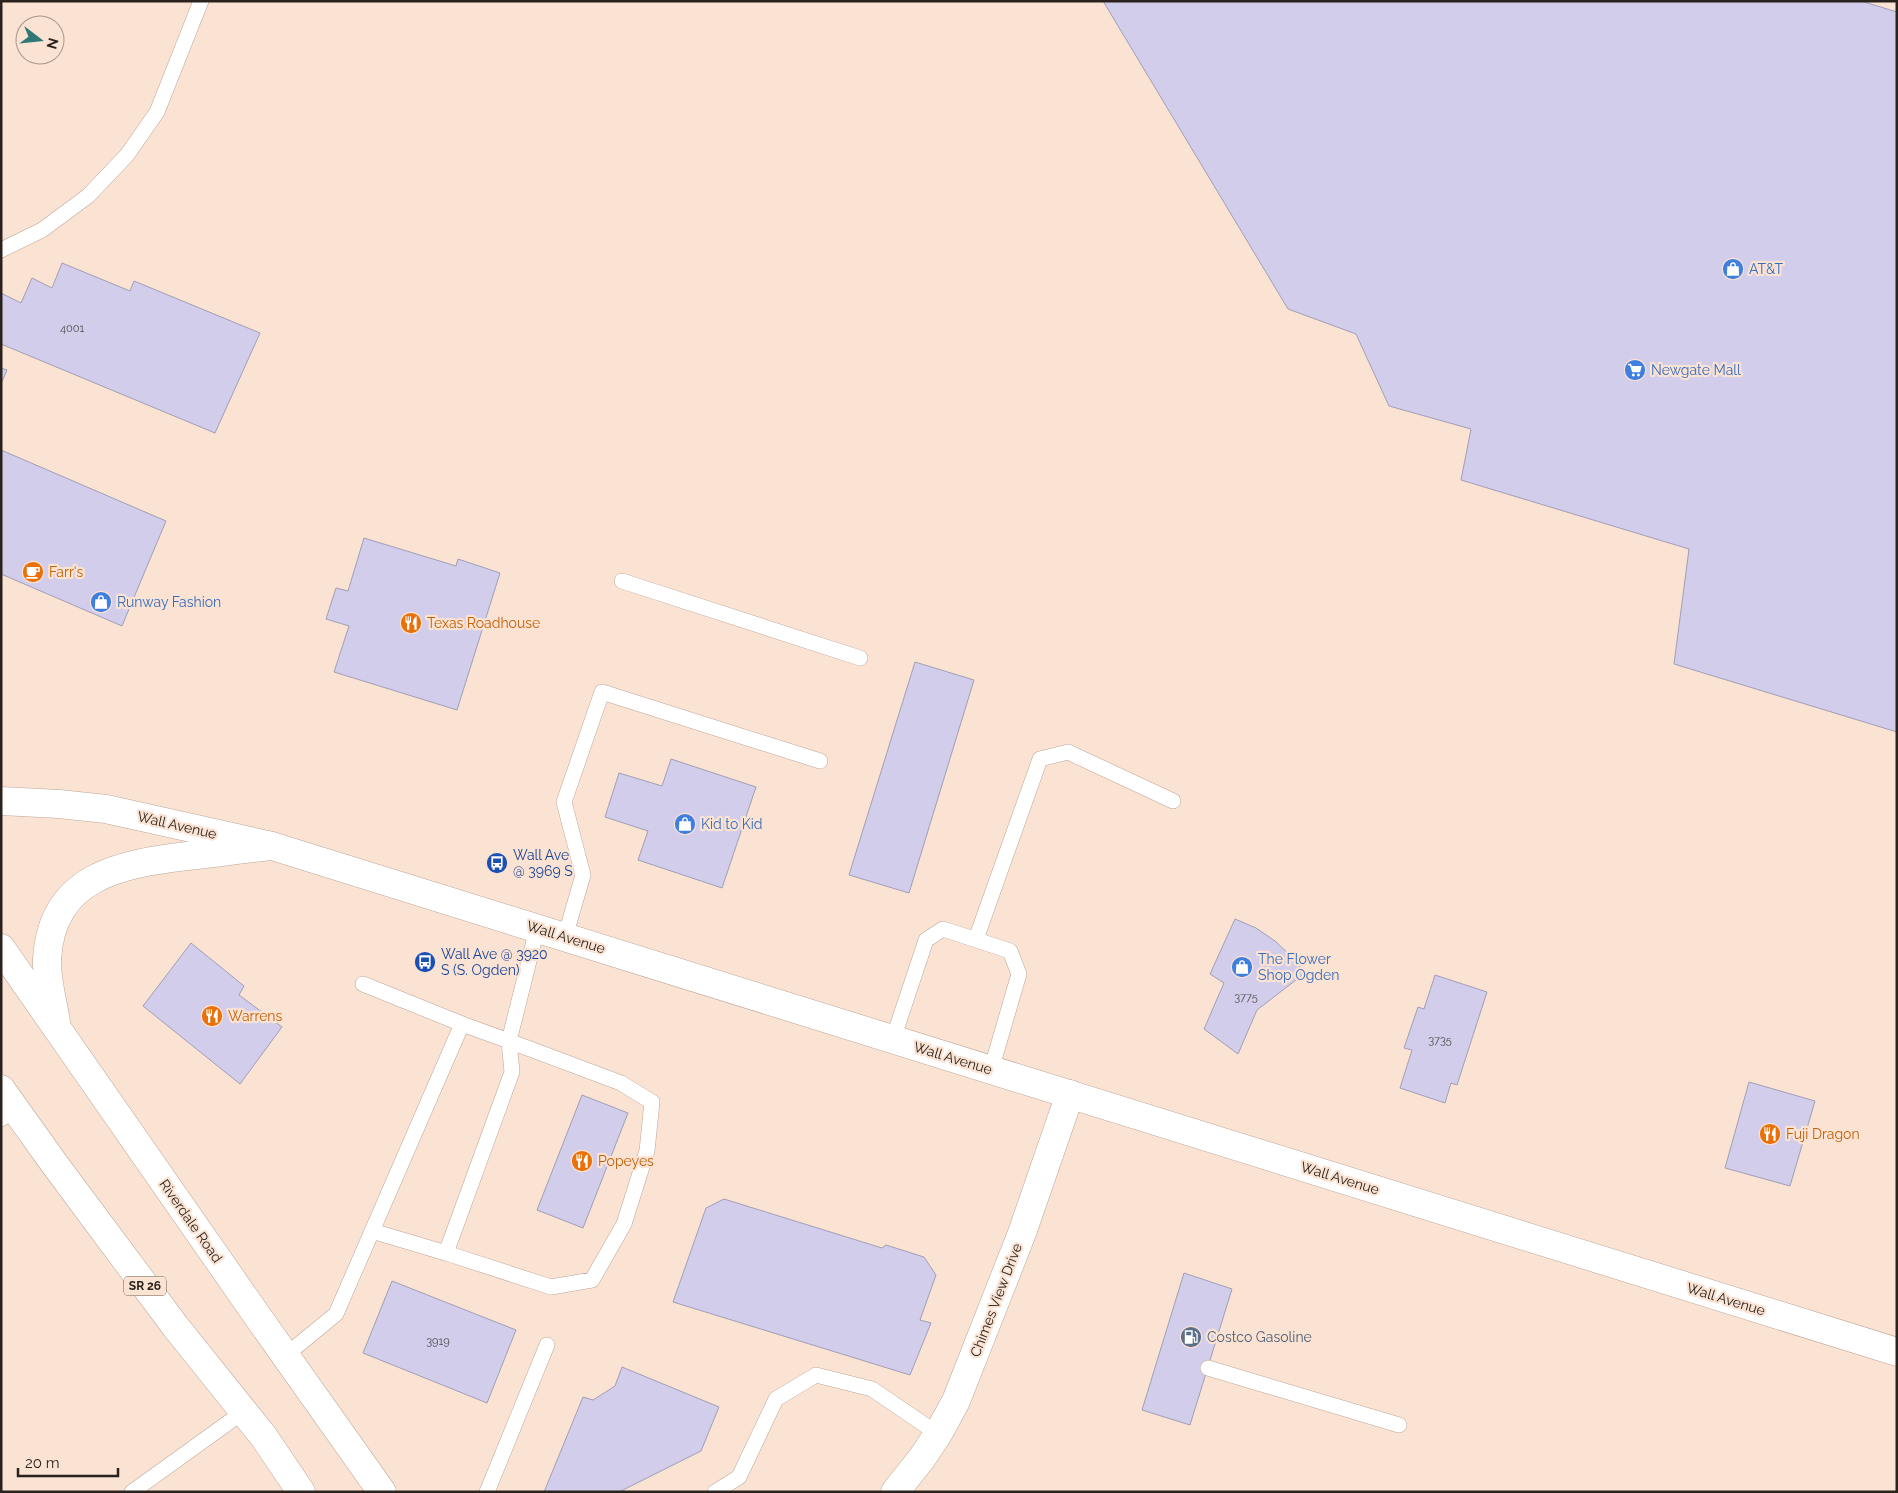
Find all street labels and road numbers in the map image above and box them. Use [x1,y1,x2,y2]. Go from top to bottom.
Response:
street label: Wall Avenue [136,808,218,842]
street label: Wall Avenue [525,918,607,956]
street label: Wall Avenue [912,1039,994,1077]
street label: Wall Avenue [1299,1159,1381,1197]
street label: Riverdale Road [156,1176,226,1266]
street label: Chimes View Drive [967,1241,1025,1359]
road number: SR 26 [124,1276,166,1295]
street label: Wall Avenue [1685,1280,1767,1318]

